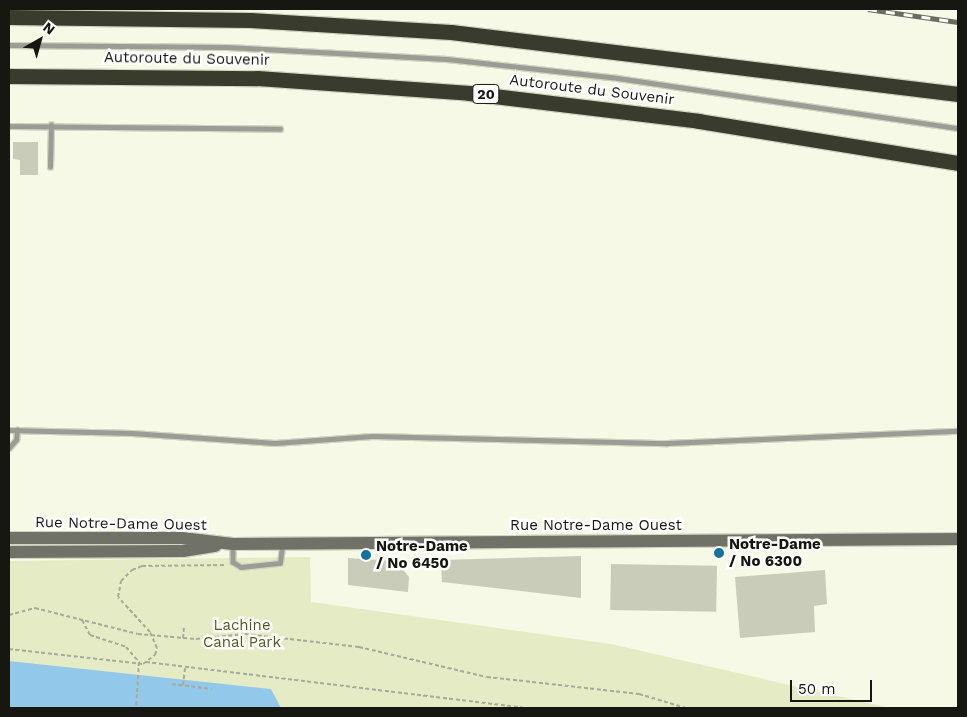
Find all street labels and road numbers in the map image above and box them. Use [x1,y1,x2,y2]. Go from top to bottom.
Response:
street label: Autoroute du Souvenir [104,49,270,69]
street label: Autoroute du Souvenir [509,71,675,109]
road number: 20 [472,82,500,106]
street label: Rue Notre-Dame Ouest [35,514,207,534]
street label: Rue Notre-Dame Ouest [510,517,682,535]

